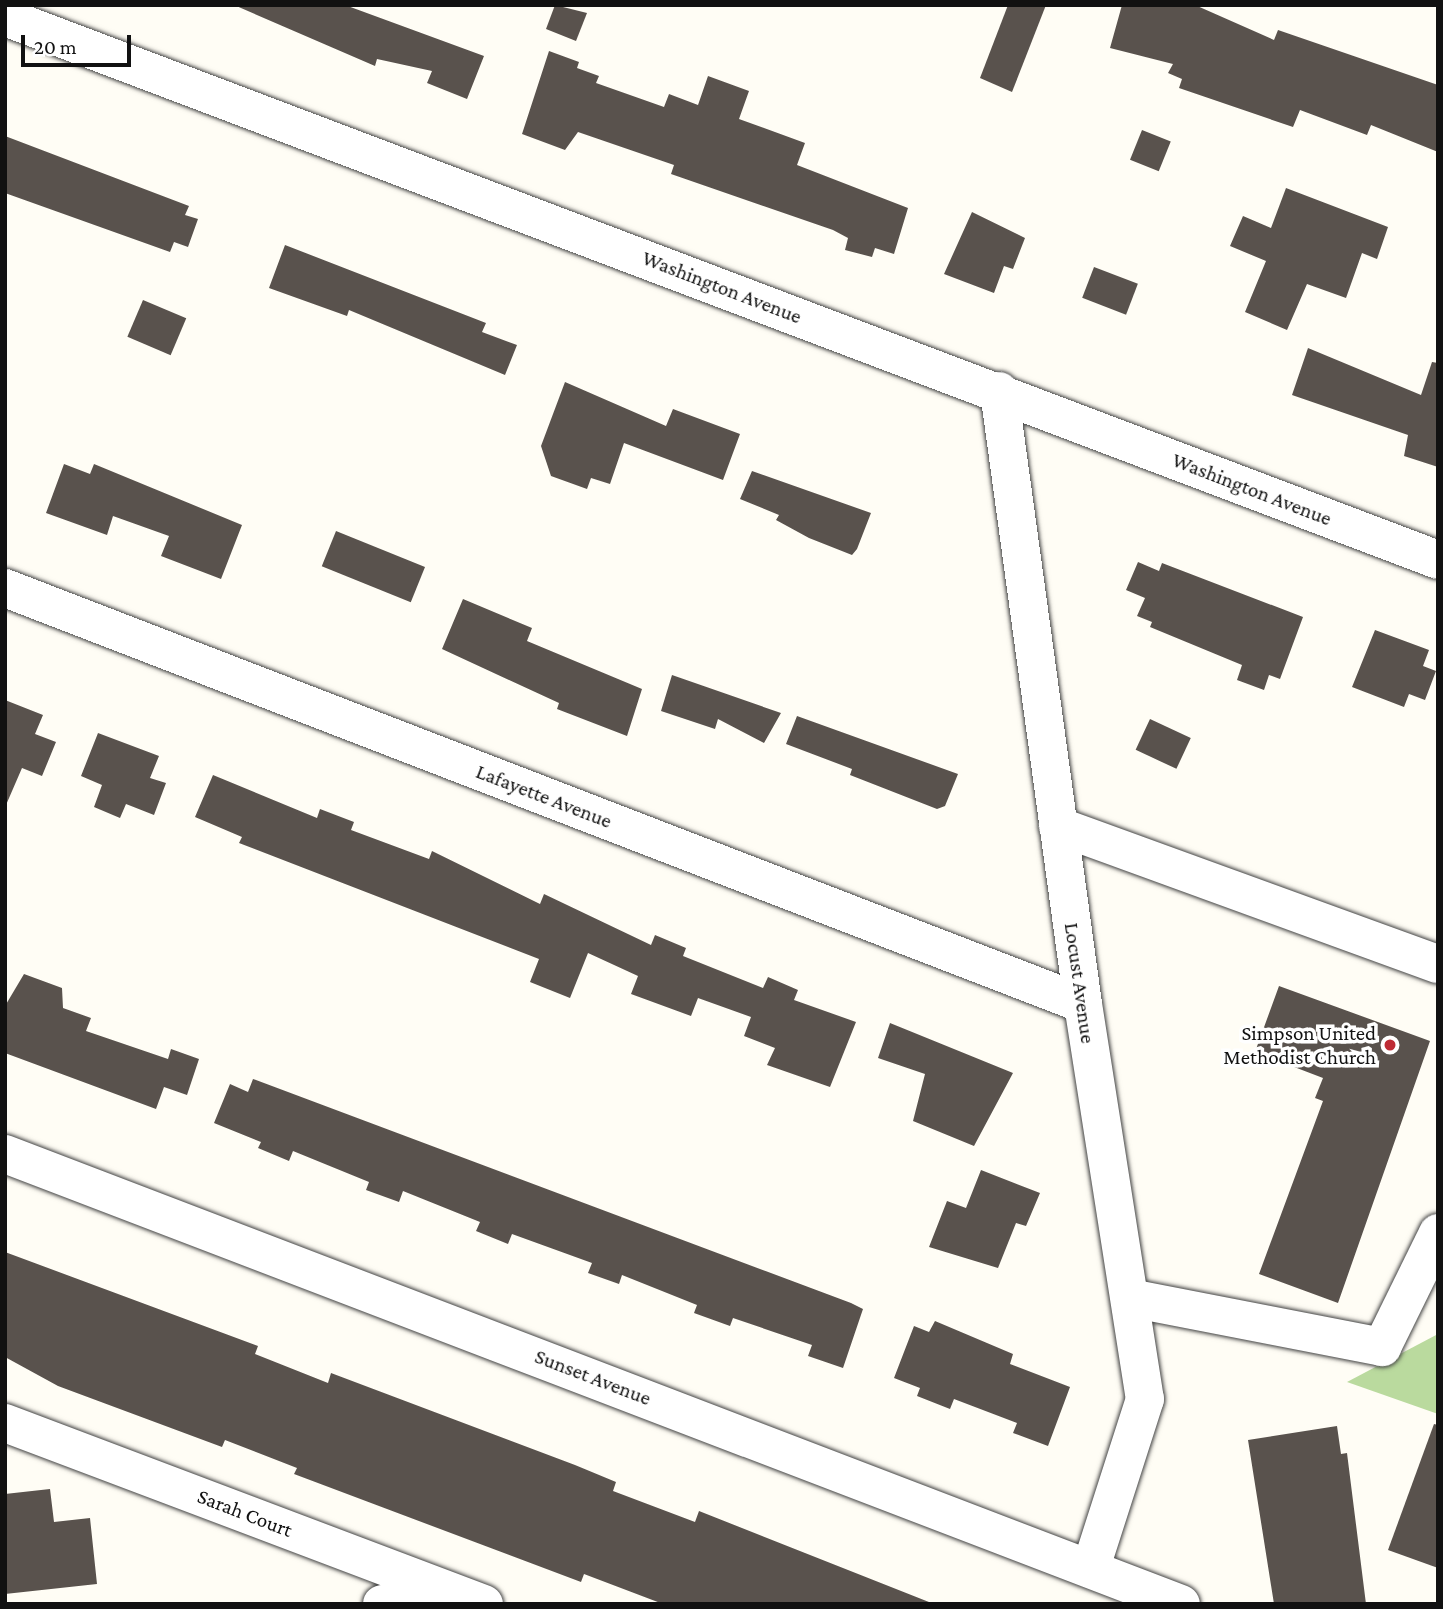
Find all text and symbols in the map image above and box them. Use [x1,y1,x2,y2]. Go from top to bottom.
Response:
scale bar [24,21,135,65]
text: 20 m [34,35,77,59]
street label: Washington Avenue [639,245,805,329]
street label: Washington Avenue [1169,447,1335,531]
street label: Lafayette Avenue [472,759,616,833]
street label: Locust Avenue [1059,921,1101,1045]
place label: Simpson United Methodist Church [1223,1020,1376,1070]
marker: Simpson United Methodist Church [1382,1037,1398,1053]
street label: Sunset Avenue [531,1343,655,1411]
street label: Sarah Court [194,1483,296,1543]

